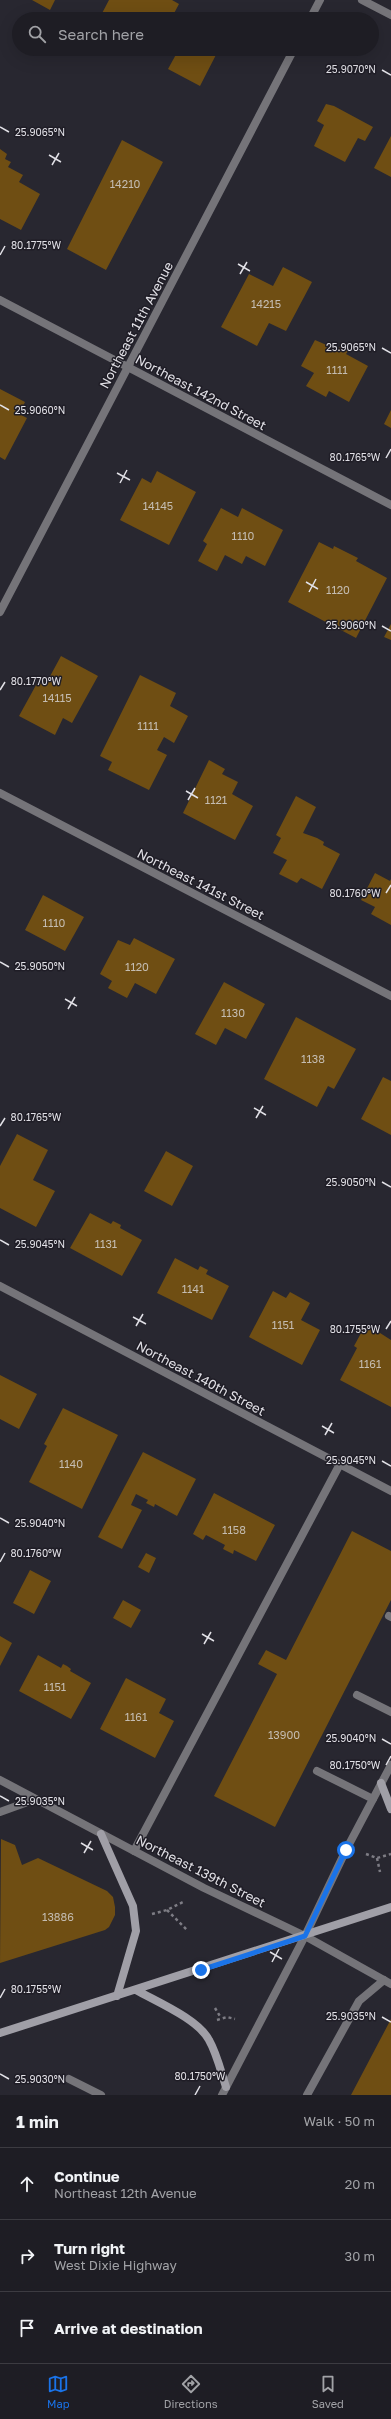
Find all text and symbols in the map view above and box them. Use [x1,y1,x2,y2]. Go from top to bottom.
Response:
search box [12,12,379,56]
icon: search [26,23,48,45]
text: Search here [58,25,144,43]
text: 25.9070°N [326,63,376,75]
text: 25.9065°N [15,126,65,138]
house number: 14210 [110,177,140,190]
text: 80.1775°W [11,239,61,251]
street label: Northeast 11th Avenue [96,259,176,391]
house number: 14215 [251,297,281,310]
text: 25.9065°N [326,341,376,353]
street label: Northeast 142nd Street [133,351,269,433]
house number: 1111 [326,363,348,376]
text: 25.9060°N [15,404,65,416]
text: 80.1765°W [330,451,381,463]
house number: 14145 [143,499,173,512]
house number: 1110 [232,529,255,542]
house number: 1120 [326,583,350,596]
text: 25.9060°N [326,619,376,631]
text: 80.1770°W [11,675,62,687]
house number: 14115 [42,691,72,704]
house number: 1111 [137,719,159,732]
house number: 1121 [205,793,227,806]
street label: Northeast 141st Street [135,845,267,923]
text: 80.1760°W [329,887,381,899]
house number: 1110 [43,916,66,929]
text: 25.9050°N [15,960,65,972]
house number: 1120 [125,960,149,973]
house number: 1130 [221,1006,245,1019]
house number: 1138 [301,1052,325,1065]
text: 80.1765°W [11,1111,62,1123]
text: 25.9050°N [326,1176,376,1188]
house number: 1131 [95,1237,117,1250]
text: 25.9045°N [15,1238,65,1250]
house number: 1141 [182,1282,204,1295]
house number: 1151 [272,1318,294,1331]
text: 80.1755°W [330,1323,381,1335]
street label: Northeast 140th Street [134,1337,268,1419]
house number: 1161 [359,1357,381,1370]
text: 25.9045°N [326,1454,376,1466]
house number: 1140 [59,1457,83,1470]
text: 25.9040°N [15,1517,65,1529]
house number: 1158 [222,1523,246,1536]
text: 80.1760°W [10,1547,62,1559]
house number: 1151 [44,1680,66,1693]
house number: 1161 [125,1710,147,1723]
house number: 13900 [268,1728,300,1741]
text: 25.9040°N [326,1732,376,1744]
text: 80.1750°W [330,1759,381,1771]
text: 25.9035°N [15,1795,65,1807]
street label: Northeast 139th Street [134,1831,268,1911]
route start [337,1841,355,1859]
house number: 13886 [42,1910,74,1923]
route end [192,1961,210,1979]
text: 80.1755°W [11,1983,62,1995]
text: 25.9035°N [326,2010,376,2022]
text: 80.1750°W [175,2070,226,2082]
text: 25.9030°N [15,2073,65,2085]
text: 1 min [16,2111,59,2132]
text: Walk · 50 m [303,2113,375,2129]
text: Continue [54,2167,120,2185]
icon: ahead [16,2173,38,2195]
text: 20 m [345,2176,375,2192]
text: Northeast 12th Avenue [54,2185,197,2201]
text: Turn right [54,2239,125,2257]
icon: right [16,2245,38,2267]
text: 30 m [345,2248,375,2264]
text: West Dixie Highway [54,2257,177,2273]
icon: arrive [16,2317,38,2339]
text: Arrive at destination [54,2319,203,2337]
tab: Map [47,2373,70,2410]
tab: Directions [164,2373,218,2410]
tab: Saved [312,2373,344,2410]

